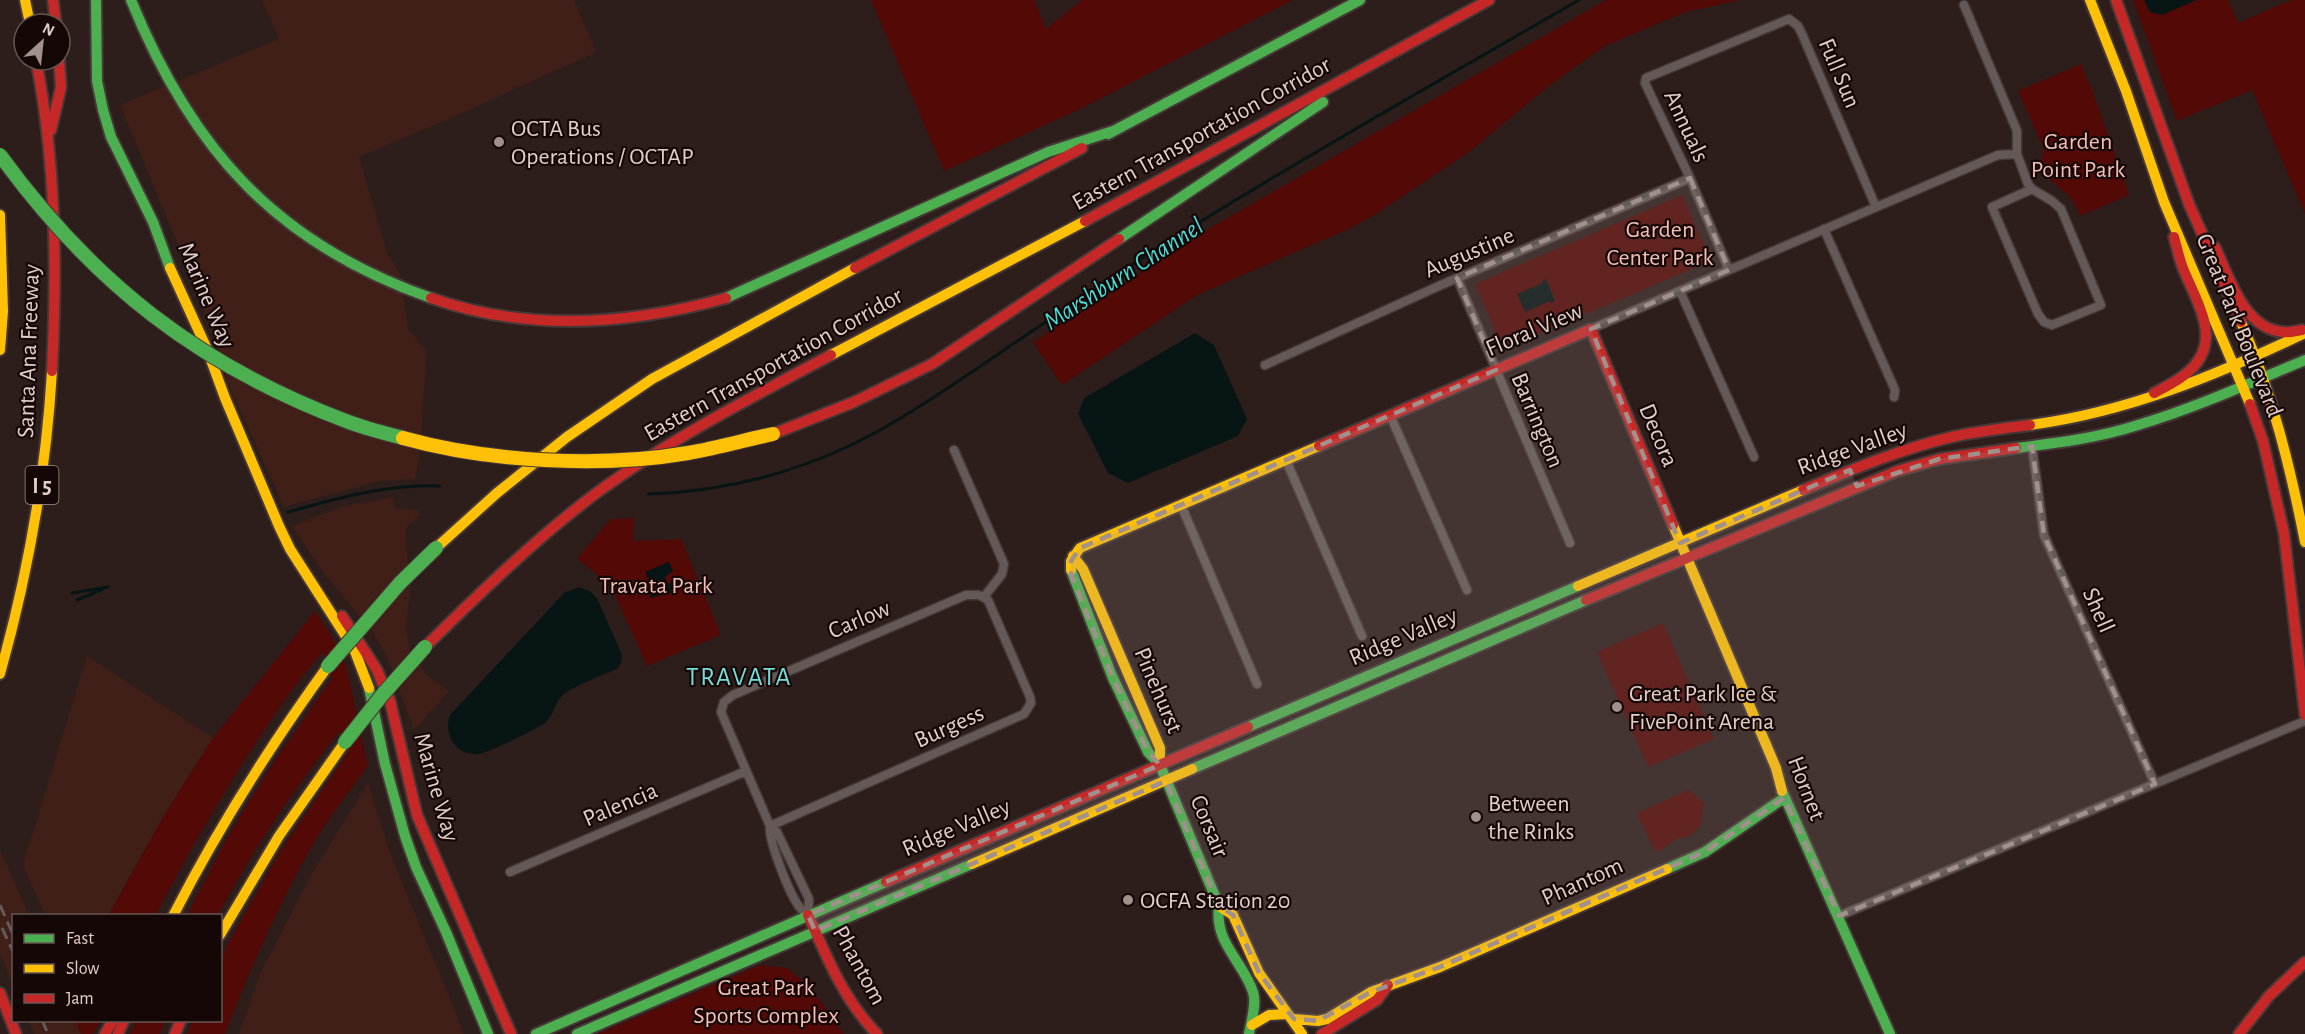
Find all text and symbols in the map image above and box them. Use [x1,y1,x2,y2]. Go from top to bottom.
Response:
north arrow [12,12,72,72]
text: N [40,20,57,39]
street label: Full Sun [1814,35,1864,112]
street label: Eastern Transportation Corridor [1068,53,1335,215]
street label: Annuals [1659,87,1713,166]
place label: OCTA Bus Operations / OCTAP [511,117,694,169]
park label: Garden Point Park [2031,130,2125,182]
marker: OCTA Bus Operations / OCTAP [492,135,506,149]
water label: Marshburn Channel [1039,213,1208,335]
park label: Garden Center Park [1607,218,1714,270]
street label: Augustine [1421,223,1518,283]
street label: Great Park Boulevard [2191,230,2287,420]
street label: Marine Way [173,239,239,351]
street label: Santa Ana Freeway [14,264,44,438]
street label: Eastern Transportation Corridor [640,284,907,446]
street label: Floral View [1482,299,1586,361]
street label: Barrington [1506,370,1568,471]
street label: Decora [1634,400,1682,470]
street label: Ridge Valley [1794,418,1910,480]
road number: I 5 [26,466,58,504]
park label: Travata Park [599,574,713,598]
street label: Shell [2078,584,2119,637]
street label: Carlow [825,596,894,644]
street label: Ridge Valley [1346,603,1461,670]
street label: Pinehurst [1129,644,1187,737]
district label: TRAVATA [686,664,792,690]
place label: Great Park Ice & FivePoint Arena [1629,682,1777,734]
marker: Great Park Ice & FivePoint Arena [1610,700,1624,714]
street label: Burgess [911,701,988,753]
street label: Marine Way [409,730,463,844]
street label: Hornet [1783,753,1829,824]
street label: Palencia [580,779,661,831]
street label: Corsair [1185,792,1233,861]
place label: Between the Rinks [1488,792,1575,844]
street label: Ridge Valley [899,794,1014,861]
marker: Between the Rinks [1469,810,1483,824]
street label: Phantom [1538,853,1627,910]
place label: OCFA Station 20 [1140,889,1290,913]
marker: OCFA Station 20 [1121,893,1135,907]
legend [12,914,222,1022]
street label: Phantom [828,922,891,1009]
text: Fast [66,930,94,948]
text: Slow [66,960,99,978]
park label: Great Park Sports Complex [693,976,839,1028]
text: Jam [66,990,94,1008]

